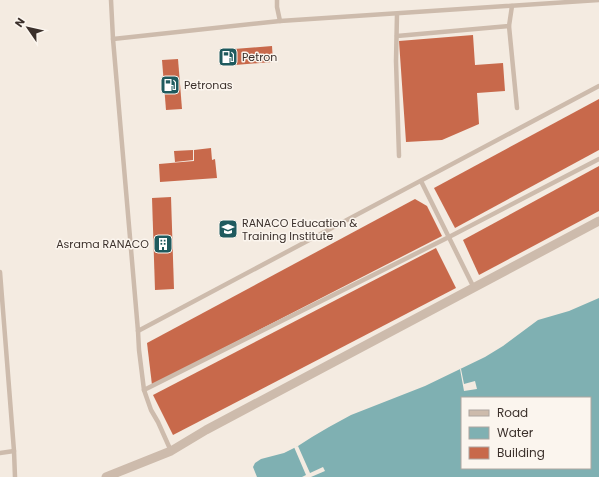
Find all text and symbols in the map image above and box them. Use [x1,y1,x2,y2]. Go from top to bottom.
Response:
north arrow [8,8,48,48]
text: N [11,15,29,30]
fuel station icon: Petron [217,46,239,68]
place label: Petron [242,49,277,65]
fuel station icon: Petronas [159,74,181,96]
place label: Petronas [184,77,233,93]
place label: RANACO Education & Training Institute [242,215,358,244]
school or university icon: RANACO Education & Training Institute [217,218,239,240]
building icon: Asrama RANACO [152,233,174,255]
place label: Asrama RANACO [56,236,149,252]
legend [461,397,591,469]
text: Road [497,404,528,421]
text: Water [497,424,534,441]
text: Building [497,444,545,461]

